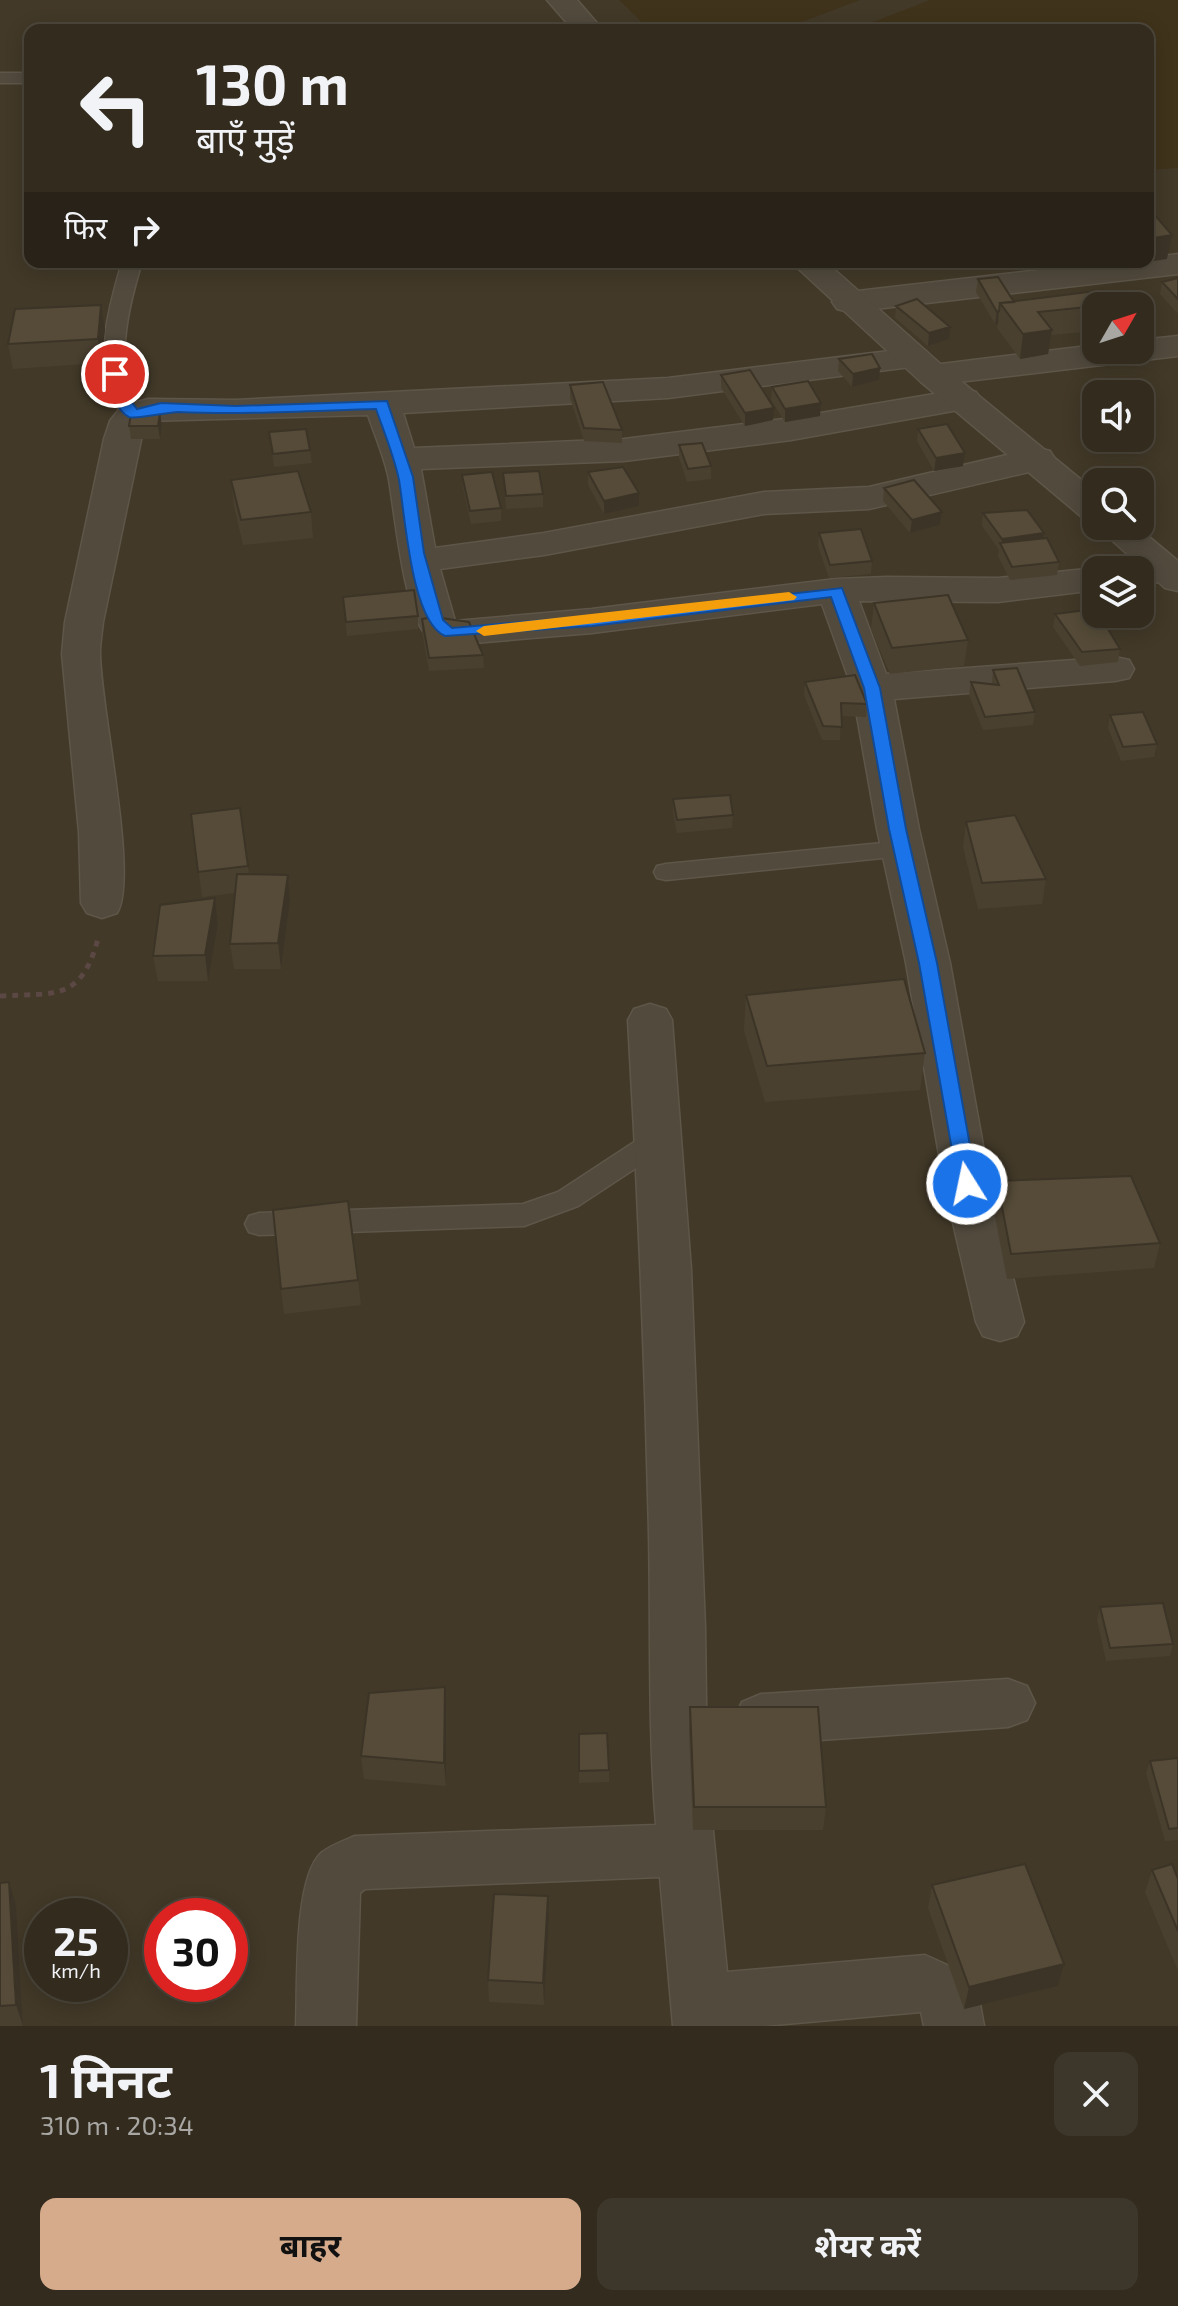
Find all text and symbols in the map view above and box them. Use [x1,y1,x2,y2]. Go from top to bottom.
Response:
text: 130 m [196,49,349,116]
icon: left [64,56,168,160]
text: बाएँ मुड़ें [196,117,295,160]
icon: right [123,208,167,252]
text: फिर [64,209,107,245]
north arrow [1082,292,1154,364]
map controls [1082,292,1154,628]
pin [81,340,149,408]
icon: arrive [93,352,137,396]
button: sound [1082,380,1154,452]
button: search [1082,468,1154,540]
button: layers [1082,556,1154,628]
position arrow [925,1142,1009,1226]
speed limit sign: 30 [144,1898,248,2002]
text: 25 [53,1916,99,1964]
text: km/h [51,1958,101,1982]
text: 1 मिनट [40,2050,172,2108]
button: close [1054,2052,1138,2136]
text: 310 m · 20:34 [40,2109,194,2140]
button: बाहर [40,2198,581,2290]
button: शेयर करें [597,2198,1138,2290]

